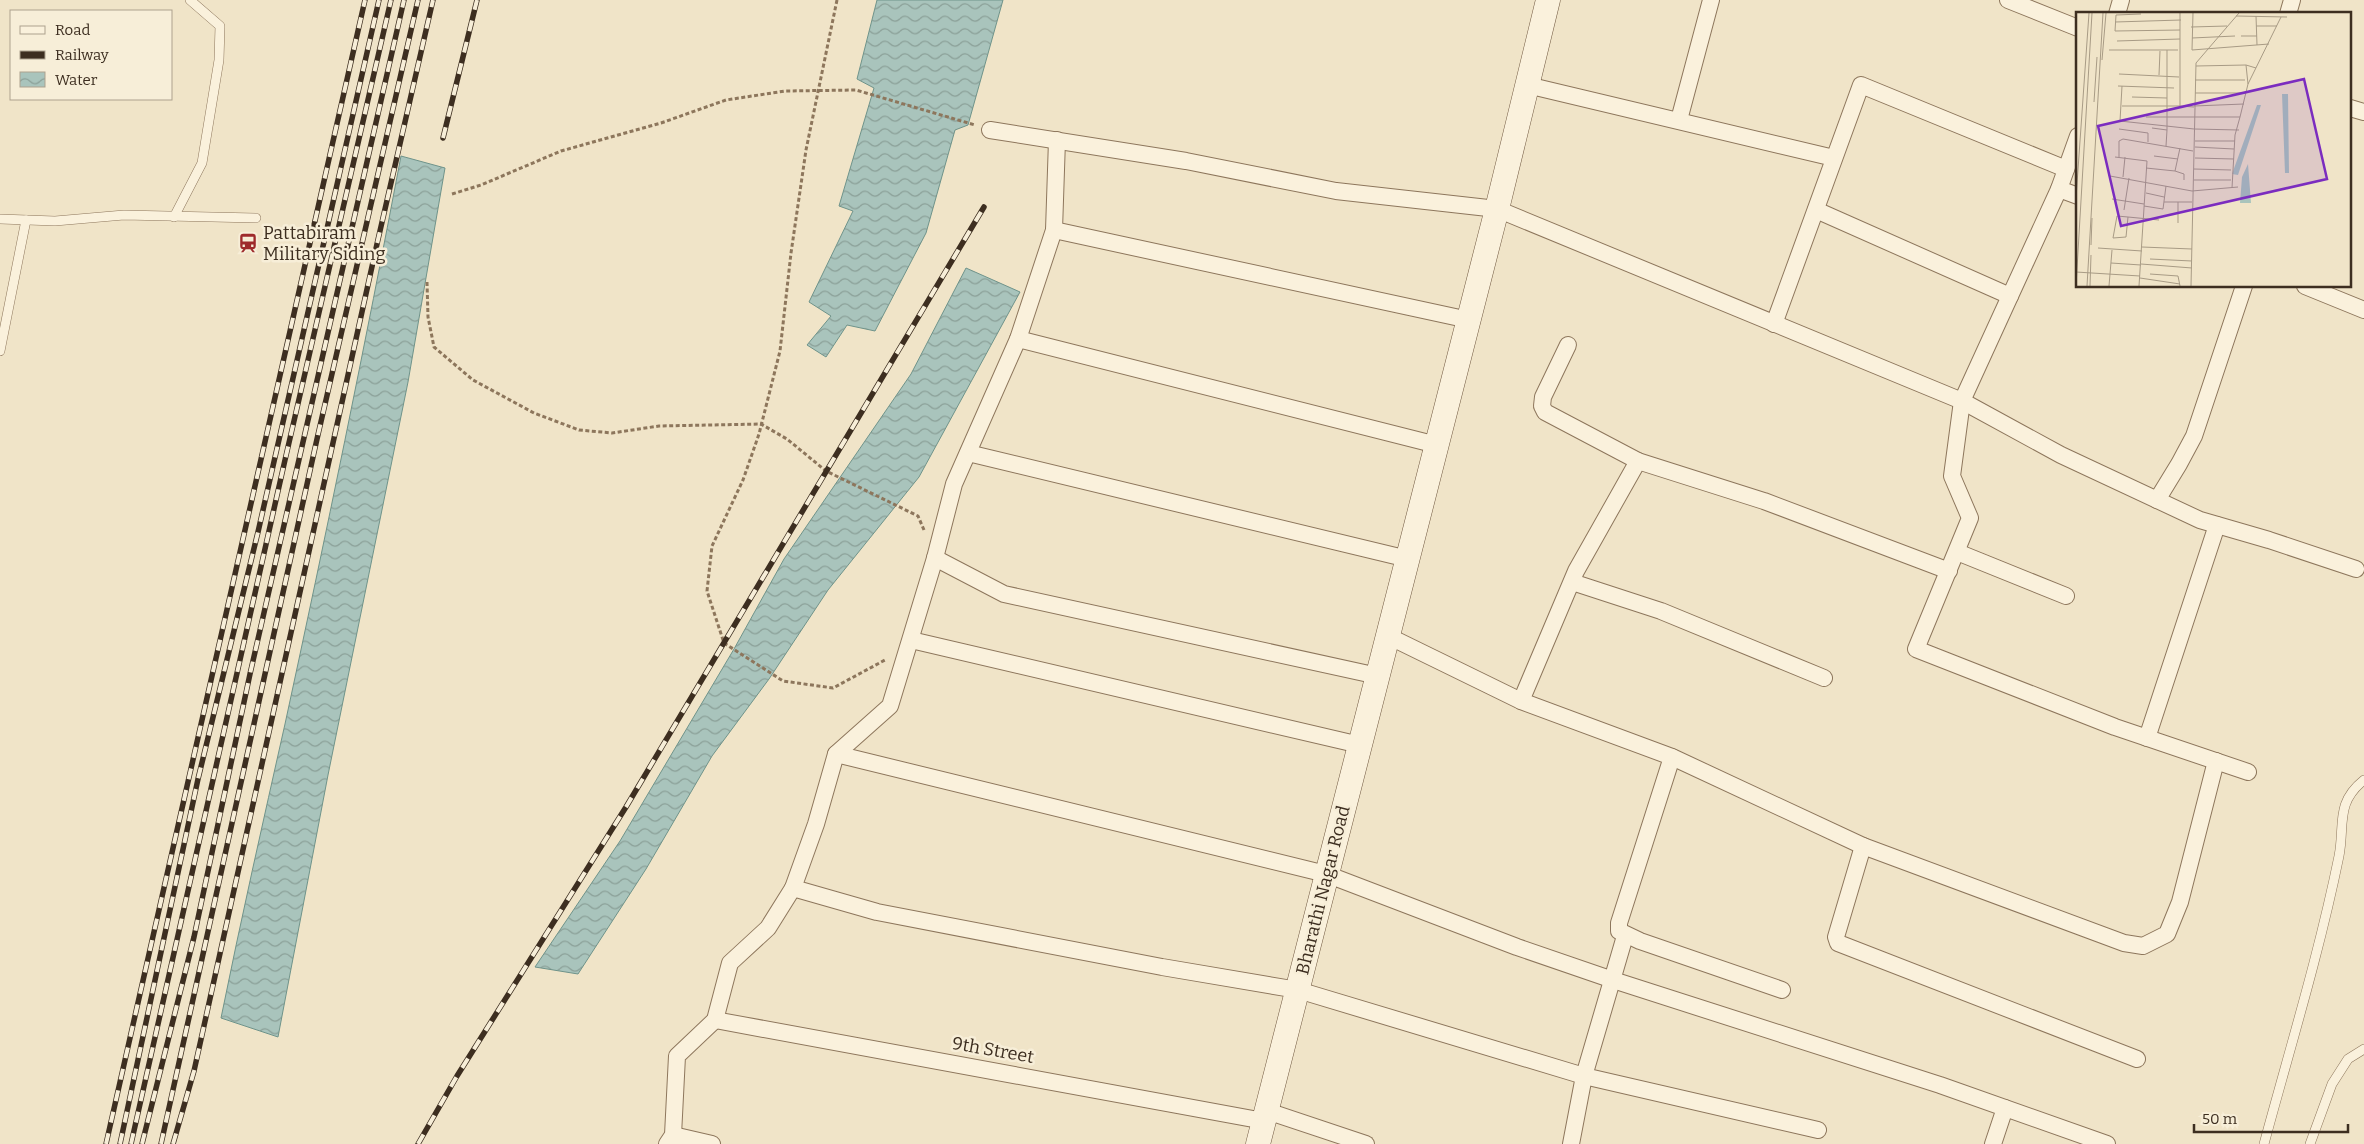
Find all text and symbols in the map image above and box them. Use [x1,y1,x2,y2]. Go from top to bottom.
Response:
legend [10,10,172,100]
inset map [2076,12,2352,288]
text: Road [55,21,90,39]
text: Railway [55,46,109,64]
text: Water [55,71,98,89]
place label: Pattabiram Military Siding [263,222,386,265]
station icon: Pattabiram Military Siding [237,232,259,254]
street label: Bharathi Nagar Road [1291,803,1355,977]
street label: 9th Street [950,1032,1036,1068]
scale bar [2194,1102,2348,1134]
text: 50 m [2202,1110,2238,1128]

